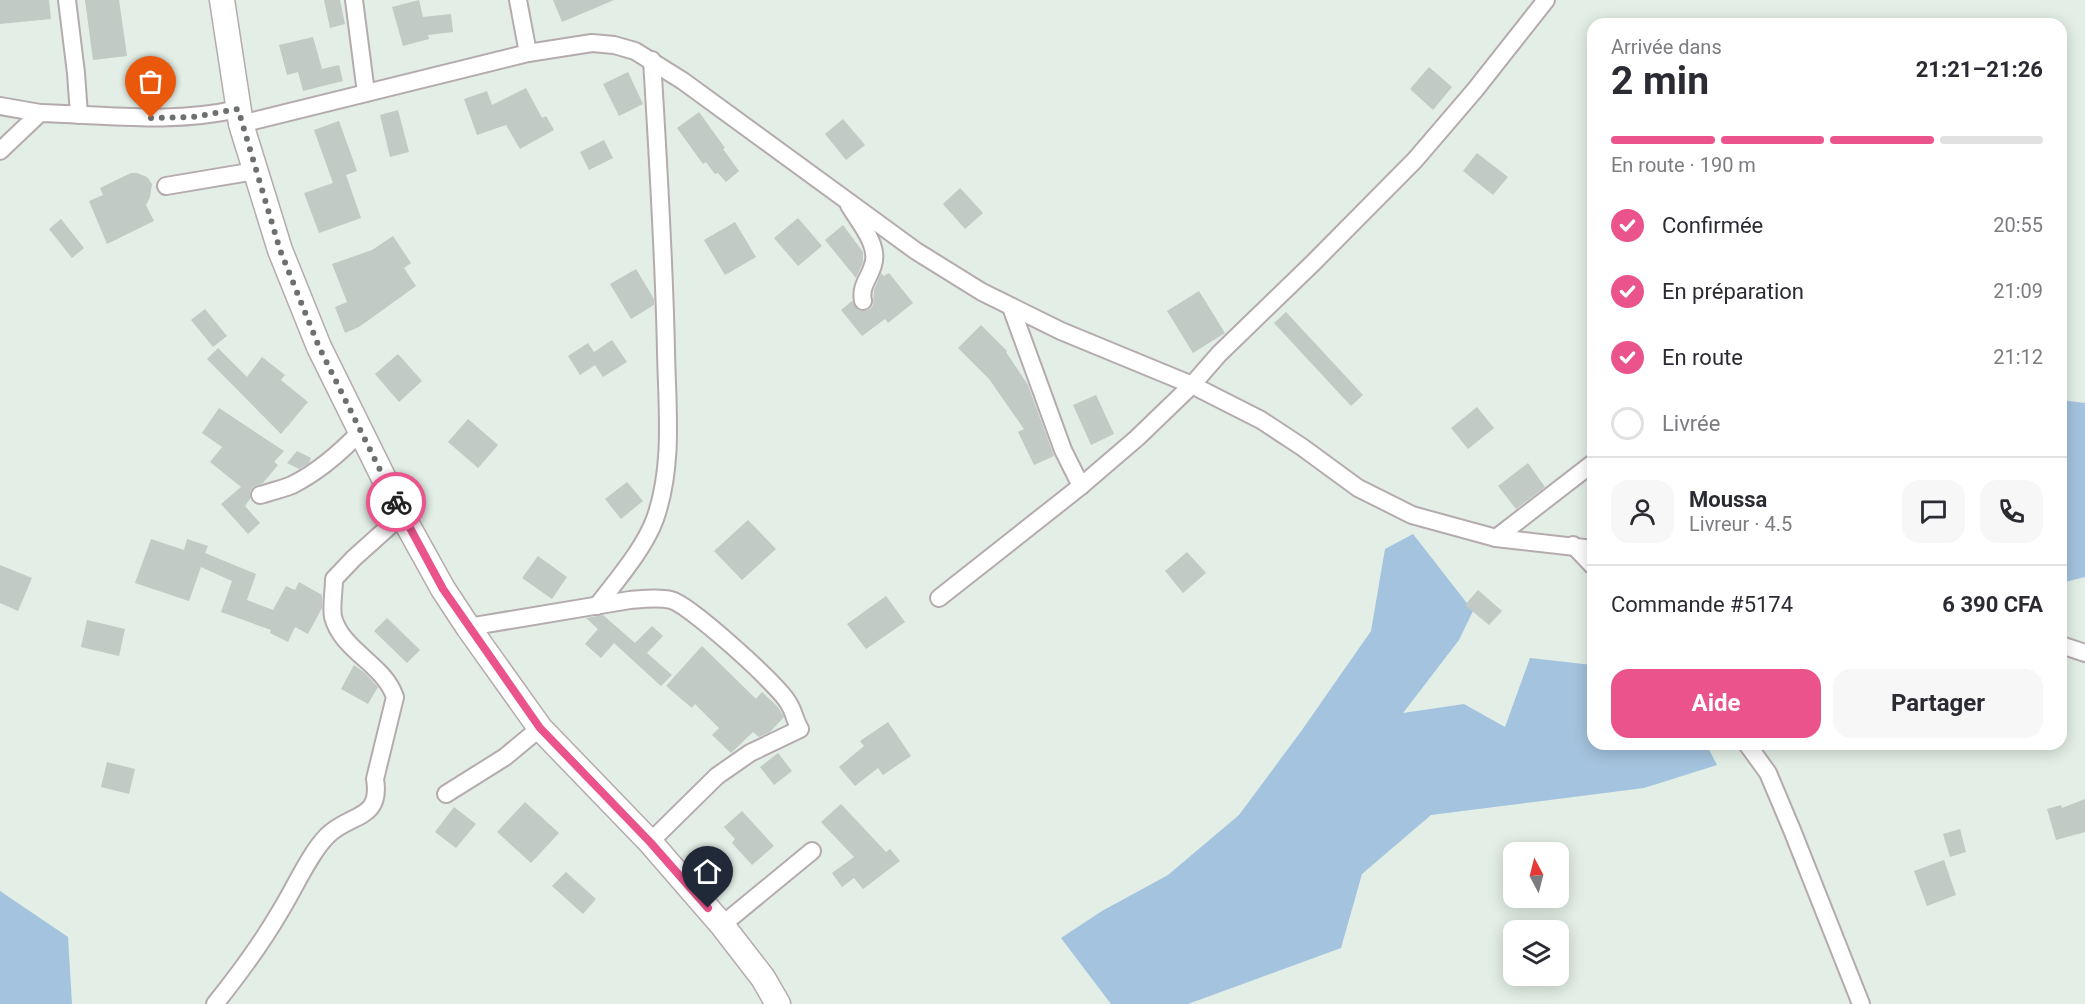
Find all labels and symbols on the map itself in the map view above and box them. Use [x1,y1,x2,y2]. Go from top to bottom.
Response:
pin [125,56,176,118]
courier [366,472,426,532]
north arrow [1503,842,1569,908]
pin [682,846,733,908]

